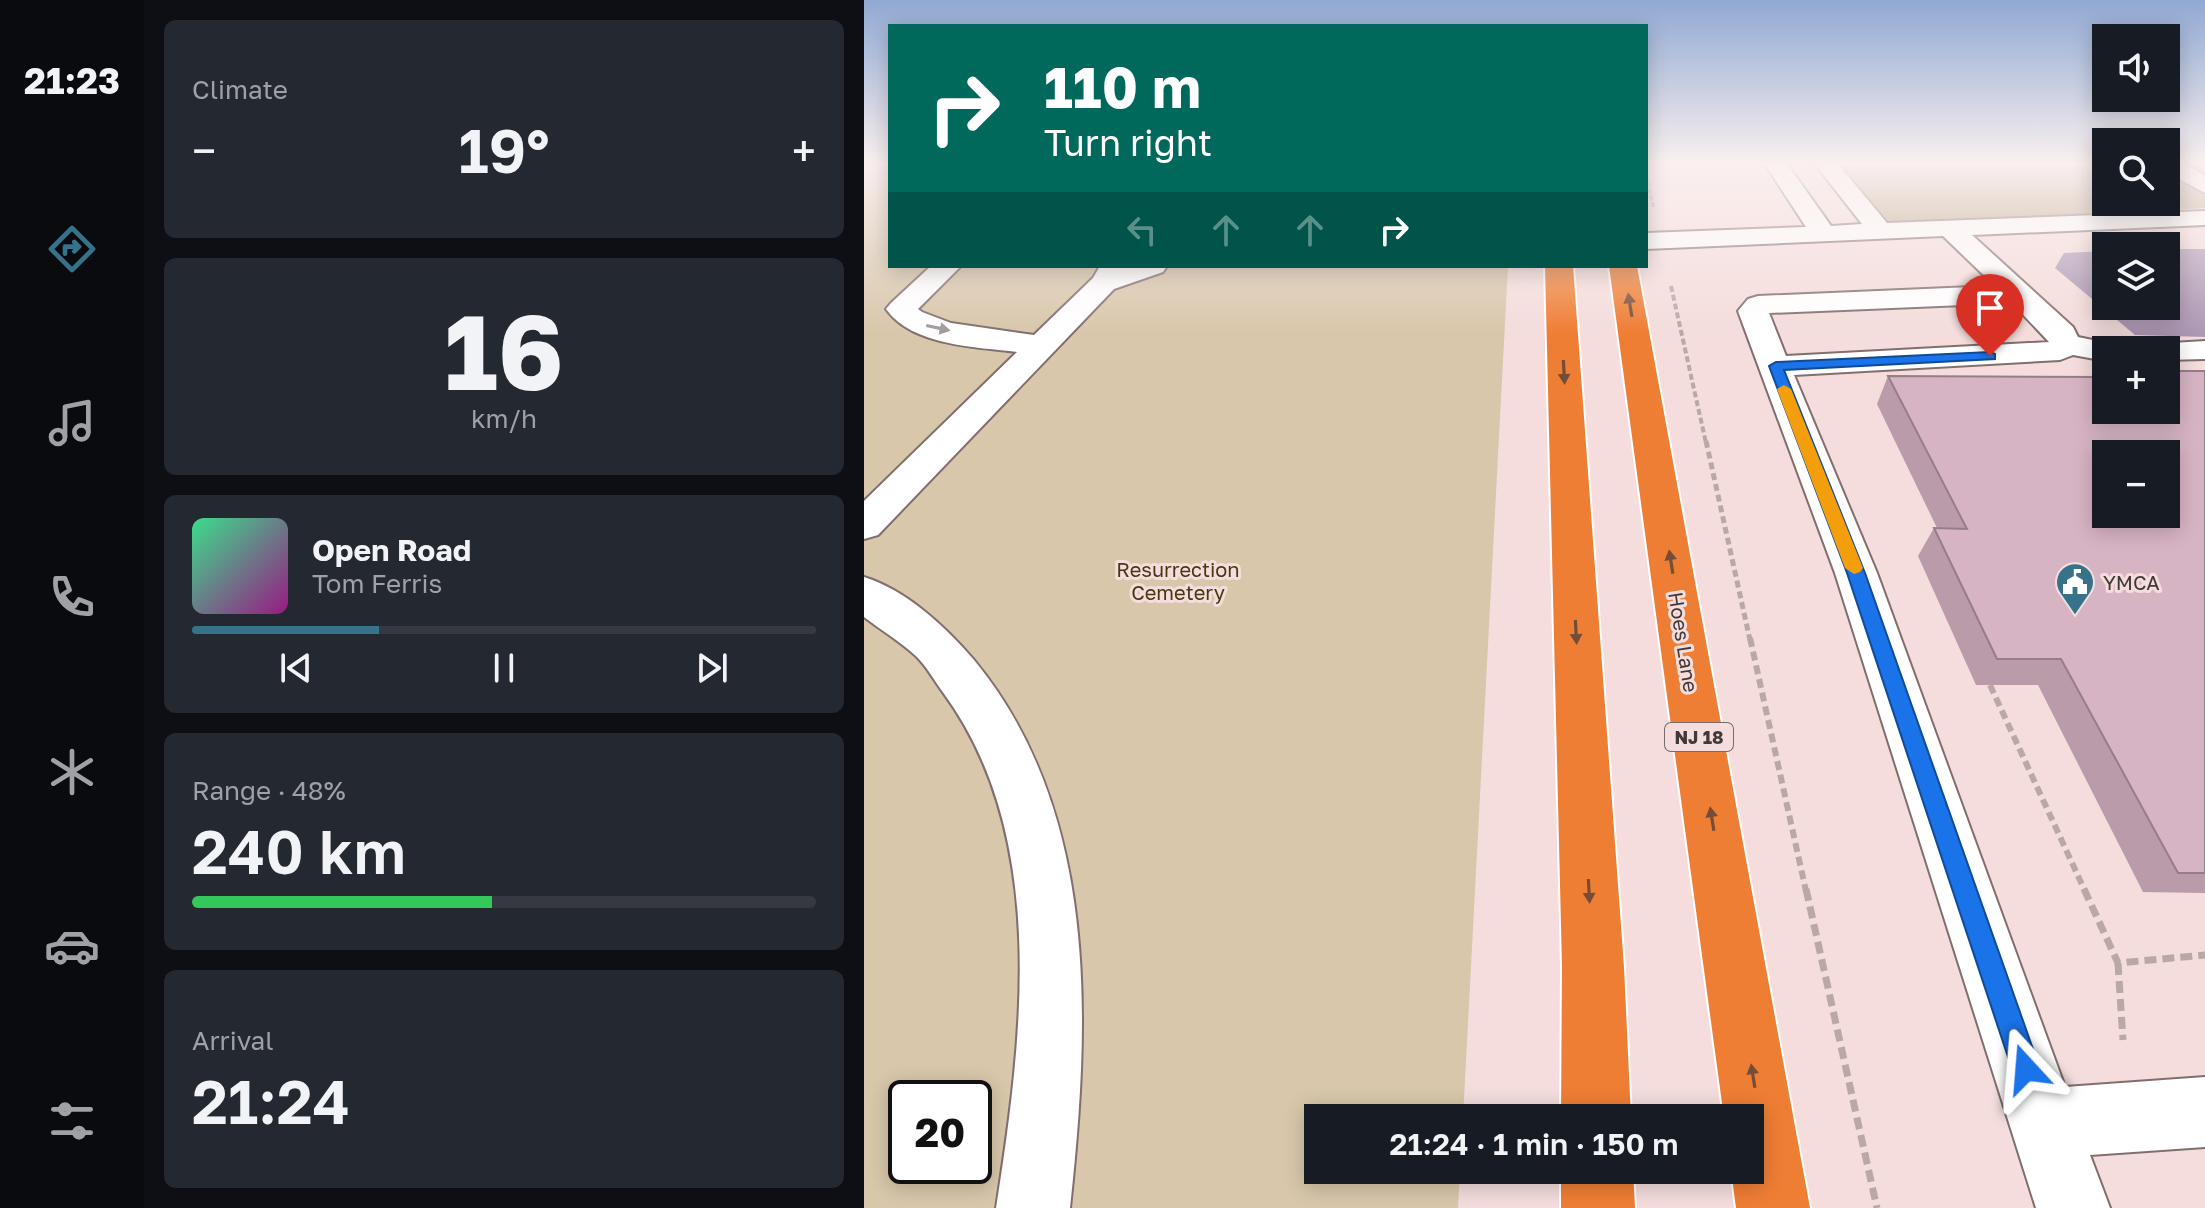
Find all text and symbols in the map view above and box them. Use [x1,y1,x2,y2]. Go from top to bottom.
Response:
map controls [2092,24,2180,528]
button: sound [2092,24,2180,112]
text: 110 m [1044,53,1201,120]
icon: right [912,56,1016,160]
text: 21:23 [24,59,120,102]
text: Climate [192,74,288,105]
text: 19° [458,114,550,186]
text: Turn right [1044,121,1212,164]
text: − [192,124,216,177]
text: + [792,124,816,177]
button: search [2092,128,2180,216]
icon: left [1120,208,1164,252]
icon: ahead [1204,208,1248,252]
icon: ahead [1288,208,1332,252]
icon: right [1372,208,1416,252]
icon: directions [44,221,100,277]
button: layers [2092,232,2180,320]
pin [1956,274,2024,356]
icon: arrive [1968,286,2012,330]
text: 16 [444,288,564,413]
one-way arrow [1623,292,1635,317]
one-way arrow [926,322,951,335]
button: + [2092,336,2180,424]
one-way arrow [1557,360,1570,385]
icon: music [44,395,100,451]
text: km/h [471,403,537,434]
button: − [2092,440,2180,528]
text: Open Road [312,532,471,568]
one-way arrow [1664,549,1677,574]
park label: Resurrection Cemetery [1116,557,1240,604]
public building icon: YMCA [2054,561,2096,616]
text: Tom Ferris [312,568,442,599]
icon: phone [44,569,100,625]
place label: YMCA [2103,570,2160,594]
street label: Hoes Lane [1664,590,1704,694]
one-way arrow [1570,620,1583,645]
icon: previous [274,646,318,690]
icon: pause [482,646,526,690]
icon: next [690,646,734,690]
road number: NJ 18 [1665,723,1733,751]
icon: climate [44,744,100,800]
text: Range · 48% [192,775,346,806]
one-way arrow [1706,806,1718,831]
text: 240 km [192,815,406,887]
one-way arrow [1583,879,1596,904]
icon: car [44,918,100,974]
text: Arrival [192,1025,273,1056]
position arrow [1984,1027,2068,1111]
one-way arrow [1746,1063,1758,1088]
text: 21:24 [192,1065,350,1137]
speed limit sign: 20 [888,1080,992,1184]
icon: filters [44,1093,100,1149]
text: 21:24 · 1 min · 150 m [1390,1126,1678,1162]

